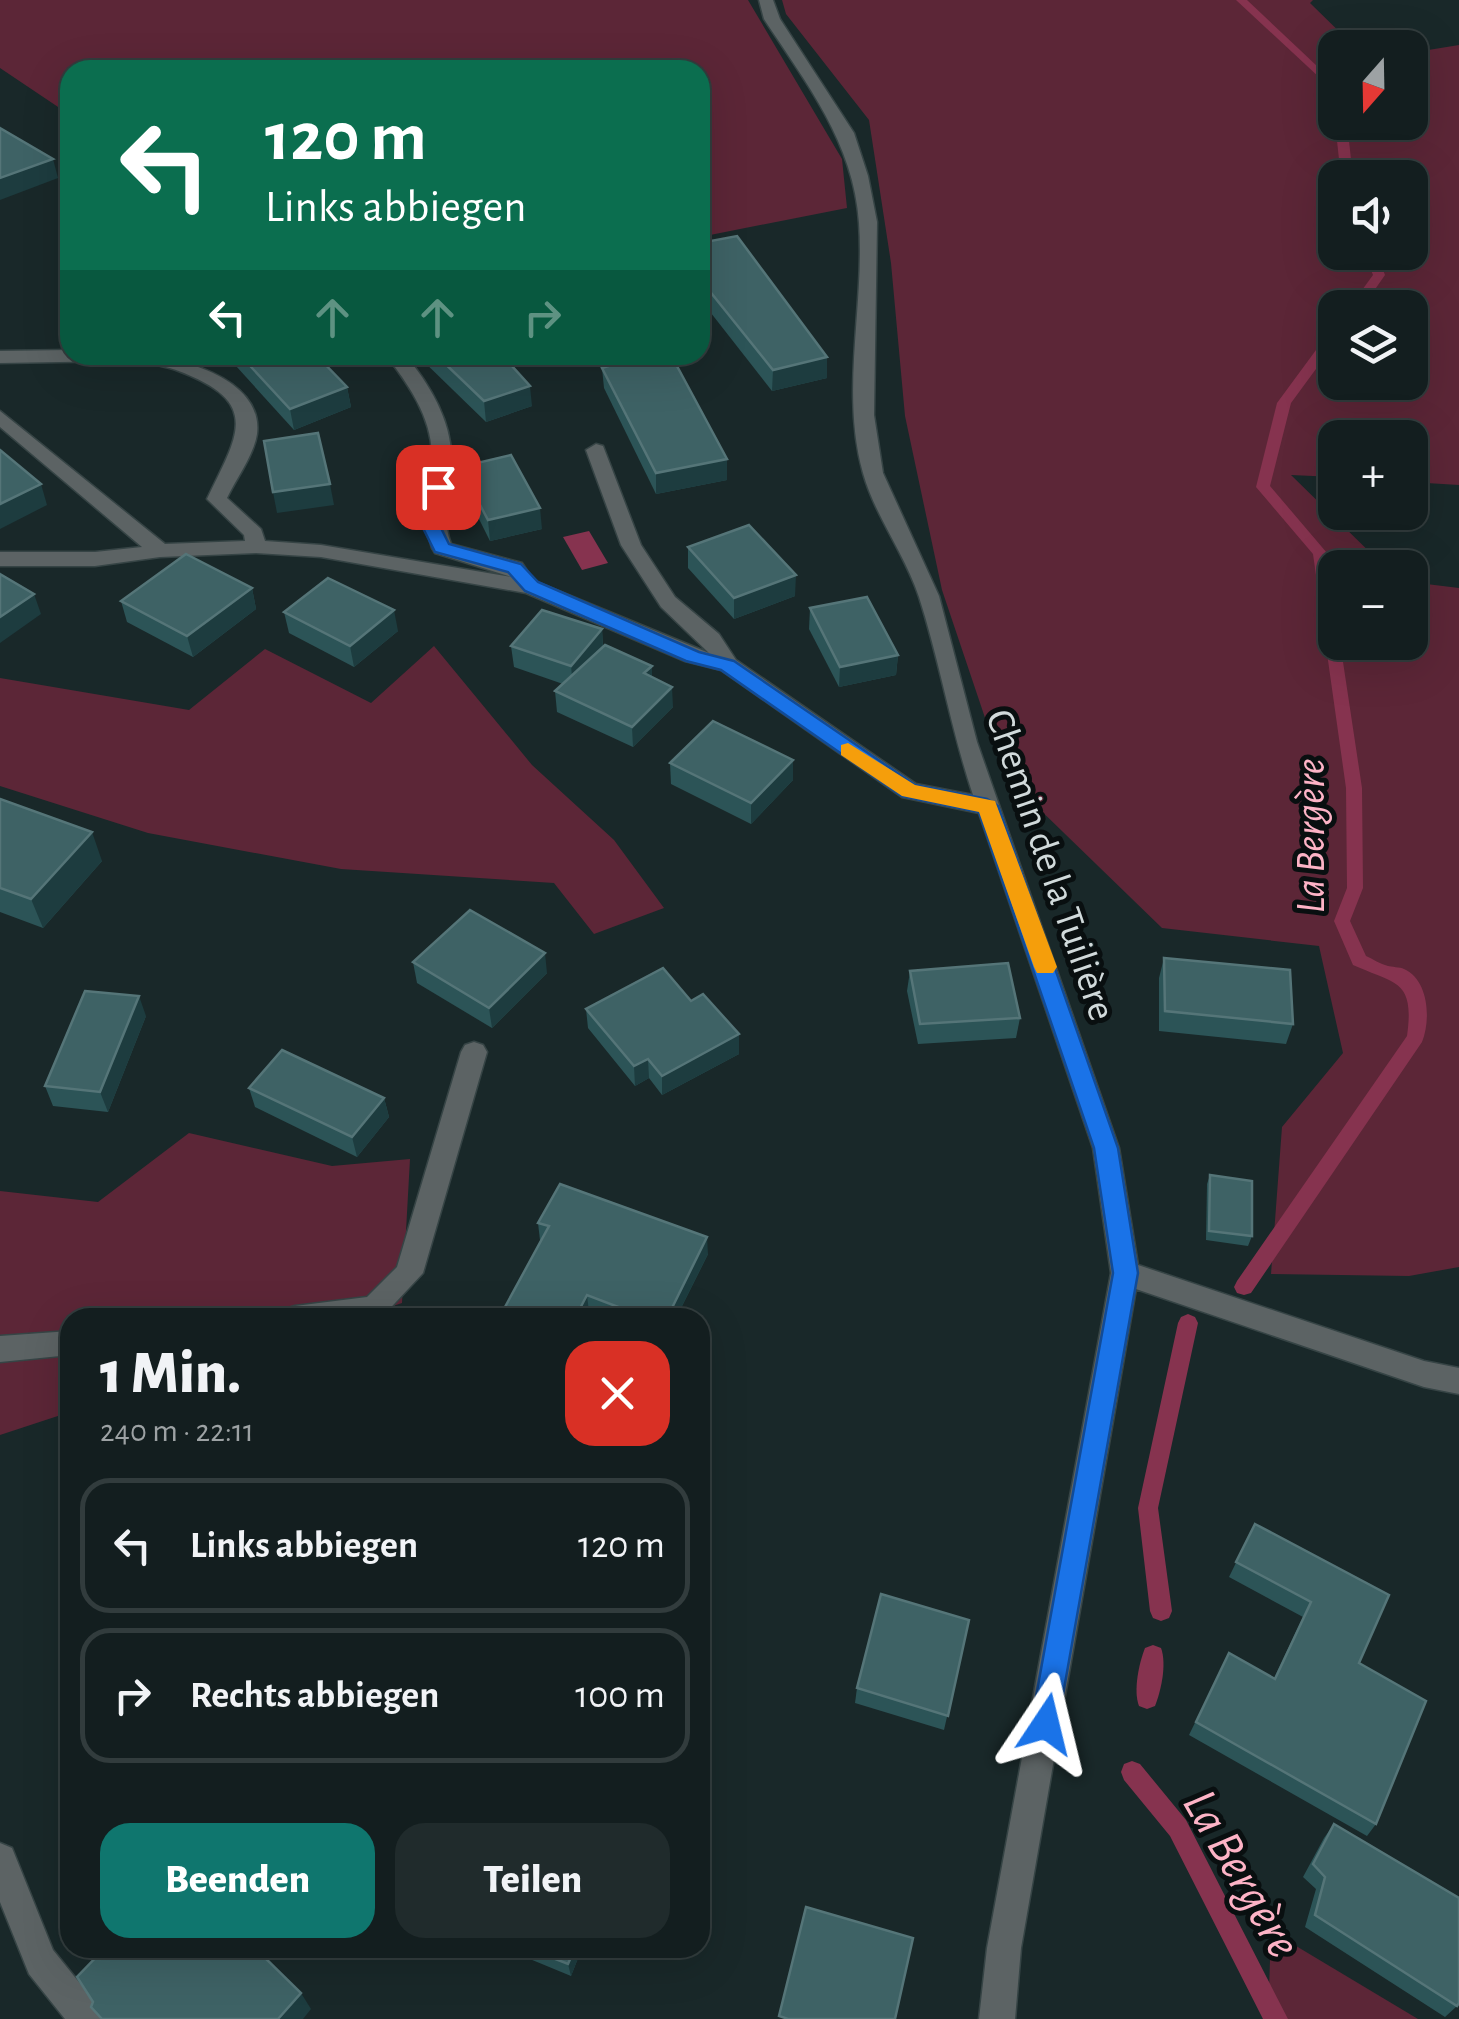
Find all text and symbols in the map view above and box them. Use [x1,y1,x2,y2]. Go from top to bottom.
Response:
north arrow [1318,30,1428,140]
map controls [1318,30,1428,660]
icon: left [100,100,230,230]
text: 120 m [265,103,427,173]
button: sound [1318,160,1428,270]
text: Links abbiegen [265,185,527,230]
icon: left [200,290,255,345]
icon: ahead [305,290,360,345]
icon: ahead [410,290,465,345]
icon: right [515,290,570,345]
button: layers [1318,290,1428,400]
button: + [1318,420,1428,530]
pin [396,445,481,530]
icon: arrive [411,460,466,515]
button: − [1318,550,1428,660]
street label: Chemin de la Tuilière [978,704,1122,1026]
water label: La Bergère [1290,758,1332,914]
button: close [565,1341,670,1446]
text: 1 Min. [100,1344,241,1404]
text: 240 m · 22:11 [100,1415,254,1447]
icon: left [105,1518,160,1573]
text: Links abbiegen [190,1527,418,1565]
text: 120 m [578,1527,665,1565]
icon: right [105,1668,160,1723]
position arrow [994,1672,1098,1776]
text: Rechts abbiegen [190,1677,439,1715]
text: 100 m [575,1677,665,1715]
water label: La Bergère [1173,1781,1309,1967]
button: Beenden [100,1823,375,1938]
button: Teilen [395,1823,670,1938]

